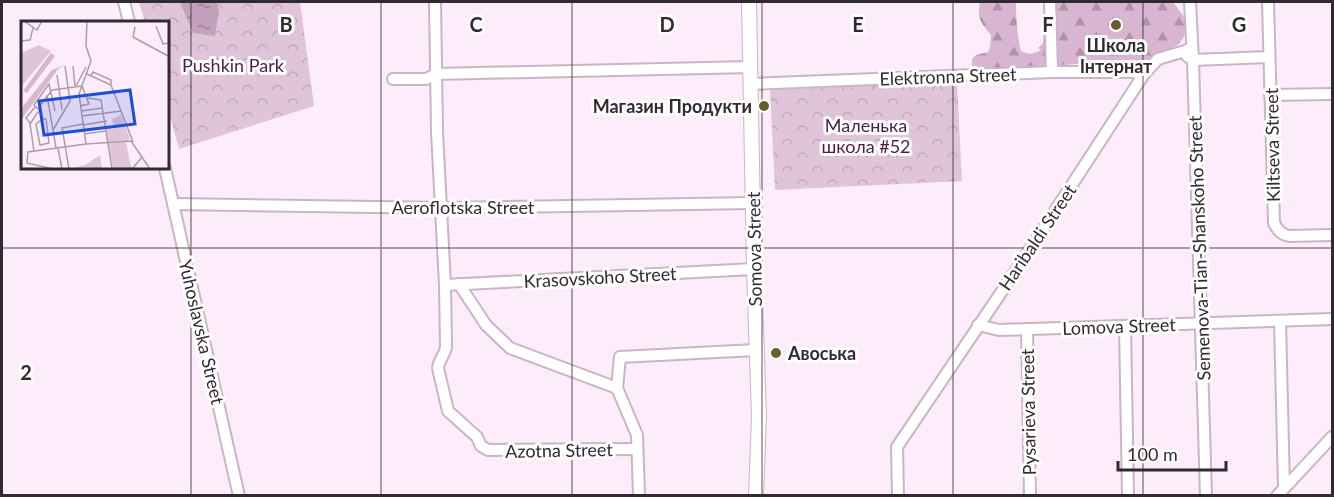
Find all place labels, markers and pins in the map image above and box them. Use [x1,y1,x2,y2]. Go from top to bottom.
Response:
marker: Школа Інтернат [1109,18,1123,32]
place label: Школа Інтернат [1080,34,1153,77]
place label: Магазин Продукти [593,95,752,117]
marker: Магазин Продукти [757,99,771,113]
place label: Авоська [787,342,856,364]
marker: Авоська [769,346,783,360]

